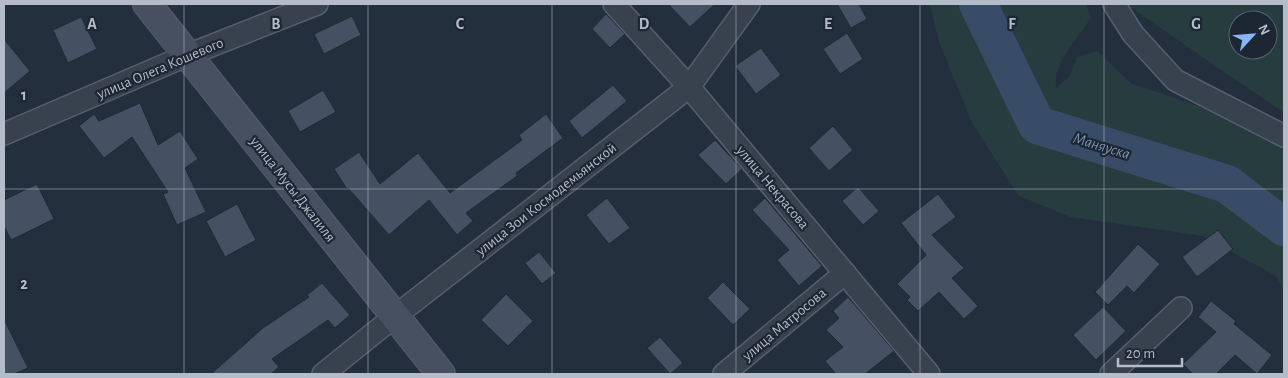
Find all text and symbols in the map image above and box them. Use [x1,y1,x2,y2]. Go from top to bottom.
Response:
north arrow [1228,10,1278,60]
text: A [87,16,97,32]
text: B [271,16,281,32]
text: C [456,16,465,32]
text: D [639,16,650,32]
text: E [824,16,832,32]
text: F [1008,16,1016,32]
text: G [1191,16,1201,32]
text: N [1255,22,1272,37]
street label: улица Олега Кошевого [94,35,226,102]
text: 1 [21,87,27,103]
water label: Маняуска [1071,130,1132,162]
street label: улица Мусы Джалиля [246,133,338,245]
street label: улица Зои Космодемьянской [473,140,619,259]
street label: улица Некрасова [733,142,812,232]
text: 2 [20,276,28,292]
street label: улица Матросова [739,285,829,364]
scale bar [1118,336,1182,368]
text: 20 m [1126,346,1155,361]

